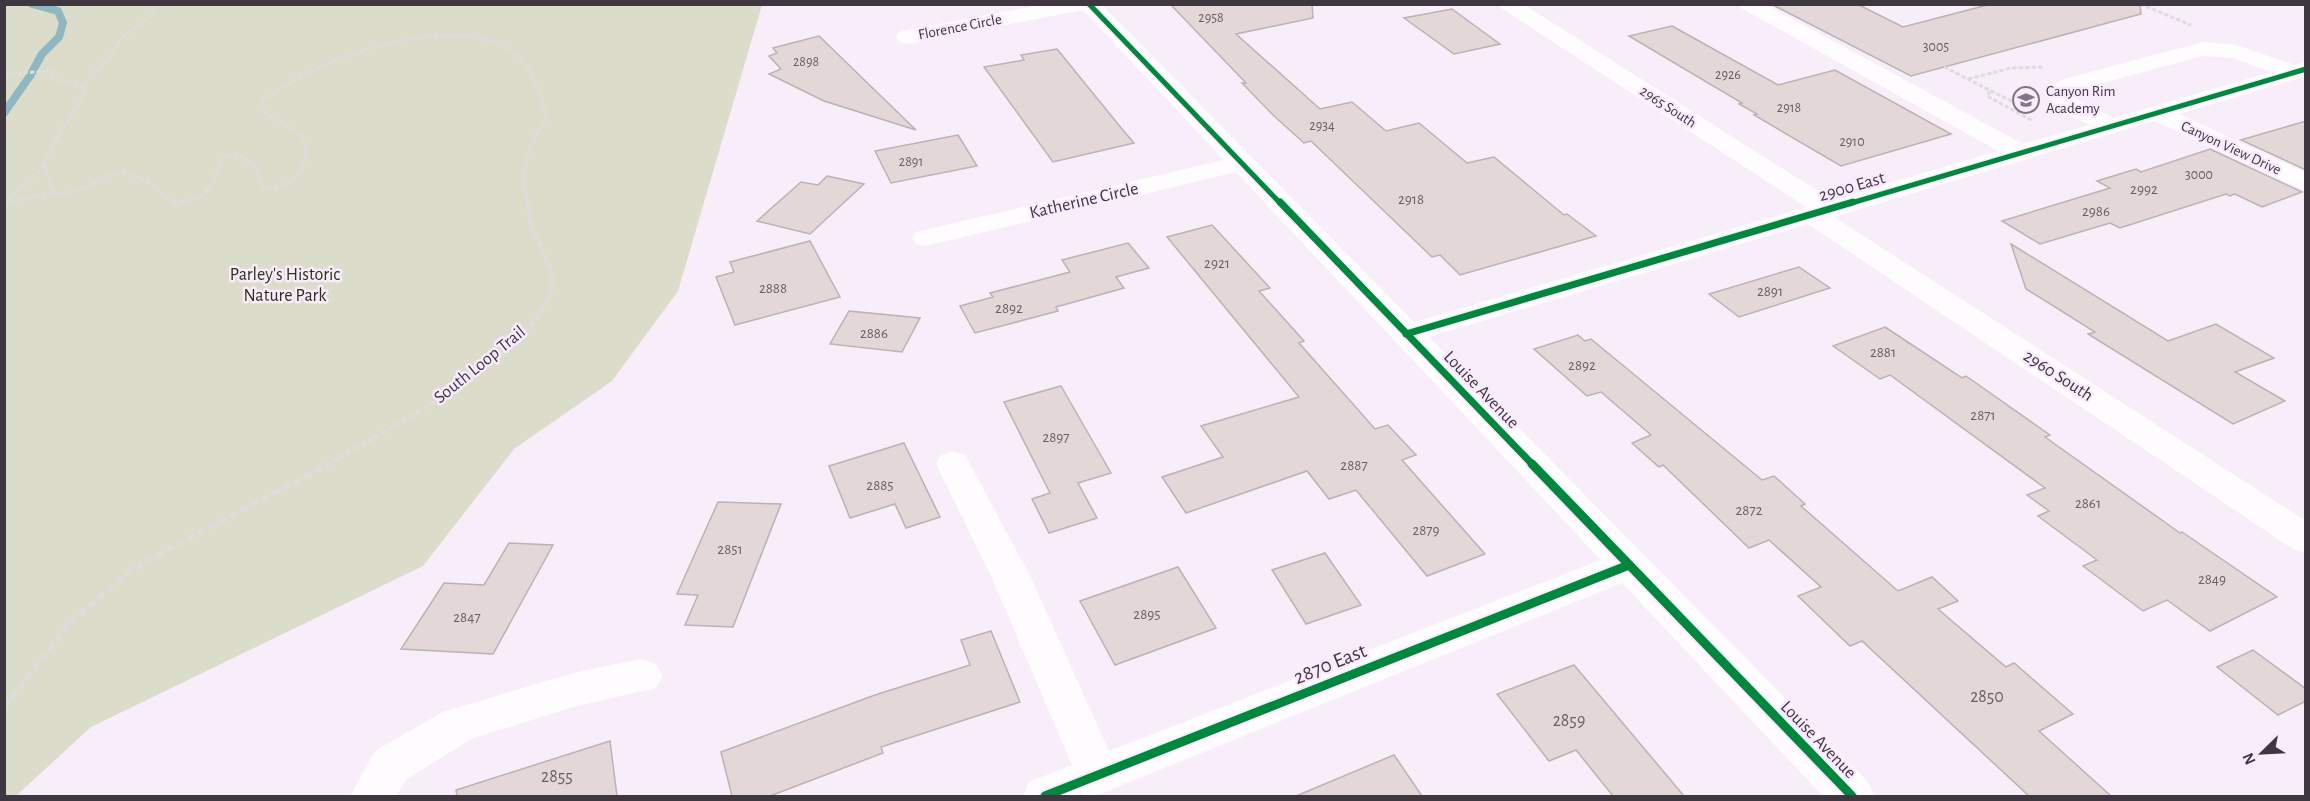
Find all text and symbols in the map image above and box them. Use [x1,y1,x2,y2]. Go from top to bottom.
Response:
house number: 2958 [1198,11,1224,25]
street label: Florence Circle [917,12,1003,42]
house number: 3005 [1923,40,1949,54]
house number: 2898 [793,55,819,69]
house number: 2926 [1715,68,1741,82]
street label: 2965 South [1637,83,1699,131]
place label: Canyon Rim Academy [2046,84,2116,116]
school or university icon: Canyon Rim Academy [2011,85,2041,115]
house number: 2918 [1777,101,1801,115]
street label: Canyon View Drive [2179,118,2283,178]
house number: 2934 [1309,119,1335,133]
house number: 2910 [1839,135,1865,149]
house number: 2891 [899,155,923,169]
house number: 3000 [2185,168,2213,182]
street label: 2900 East [1817,169,1887,205]
street label: Katherine Circle [1028,180,1140,222]
house number: 2992 [2130,182,2158,197]
house number: 2918 [1398,192,1424,207]
house number: 2986 [2082,204,2110,219]
house number: 2921 [1204,256,1230,271]
park label: Parley's Historic Nature Park [230,266,340,305]
house number: 2888 [759,281,787,296]
house number: 2891 [1757,284,1783,299]
house number: 2892 [995,301,1023,316]
street label: South Loop Trail [431,323,529,407]
house number: 2886 [860,326,888,341]
house number: 2881 [1870,345,1896,360]
street label: 2960 South [2020,347,2096,405]
street label: Louise Avenue [1440,348,1522,432]
house number: 2892 [1568,358,1596,373]
house number: 2871 [1970,408,1996,423]
house number: 2897 [1042,430,1070,445]
house number: 2887 [1340,458,1368,473]
house number: 2885 [866,478,894,493]
house number: 2861 [2075,496,2101,511]
house number: 2872 [1735,503,1763,518]
house number: 2879 [1412,523,1440,538]
house number: 2851 [717,542,743,557]
house number: 2849 [2198,572,2226,587]
house number: 2895 [1133,607,1161,622]
house number: 2847 [453,610,481,625]
street label: 2870 East [1291,640,1370,688]
house number: 2850 [1970,688,2004,706]
street label: Louise Avenue [1777,698,1859,782]
house number: 2859 [1553,712,1585,730]
north arrow [2232,723,2292,783]
text: N [2240,750,2259,767]
house number: 2855 [541,768,573,786]

